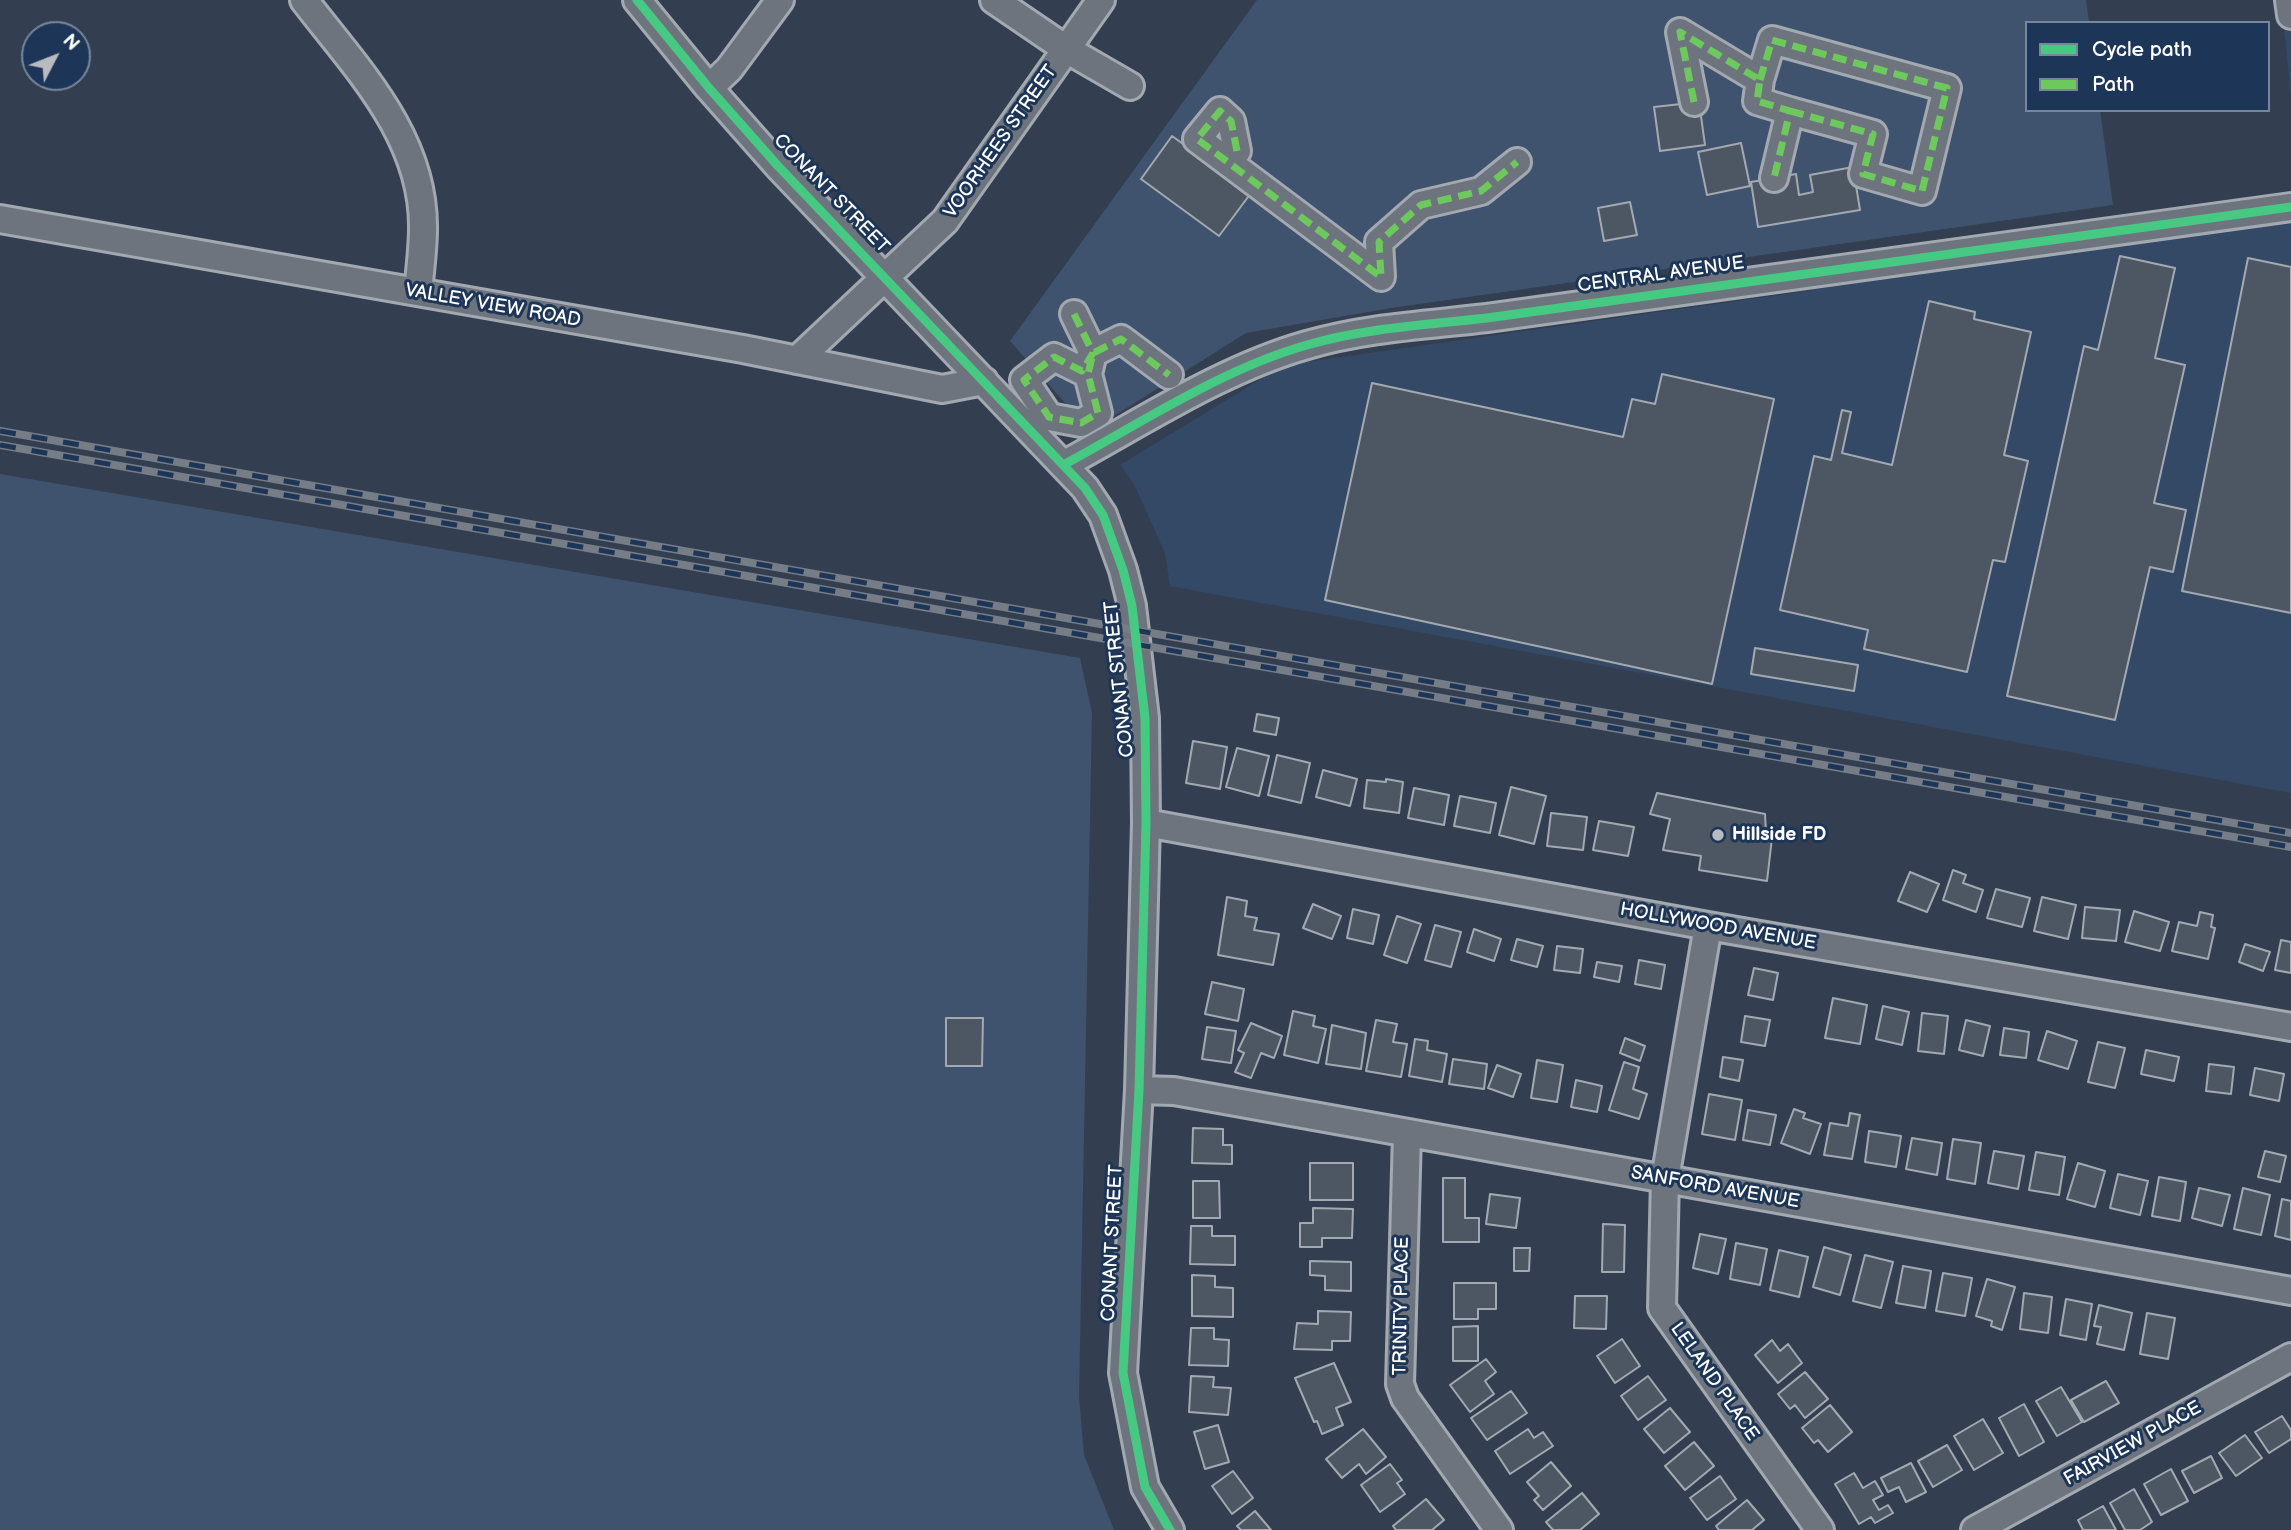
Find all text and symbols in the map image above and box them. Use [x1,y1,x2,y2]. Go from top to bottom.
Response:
north arrow [21,21,91,91]
legend [2025,21,2270,112]
text: N [57,30,84,56]
text: Cycle path [2092,37,2192,62]
street label: VOORHEES STREET [940,61,1062,223]
text: Path [2092,72,2134,97]
street label: CONANT STREET [768,130,894,258]
street label: CENTRAL AVENUE [1576,252,1746,298]
street label: VALLEY VIEW ROAD [403,279,583,333]
street label: CONANT STREET [1100,600,1140,758]
place label: Hillside FD [1732,824,1826,846]
marker: Hillside FD [1710,827,1726,843]
street label: HOLLYWOOD AVENUE [1618,899,1818,955]
street label: SANFORD AVENUE [1629,1162,1801,1214]
street label: CONANT STREET [1098,1164,1128,1322]
street label: TRINITY PLACE [1389,1236,1415,1376]
street label: LELAND PLACE [1665,1318,1763,1446]
street label: FAIRVIEW PLACE [2060,1397,2206,1491]

